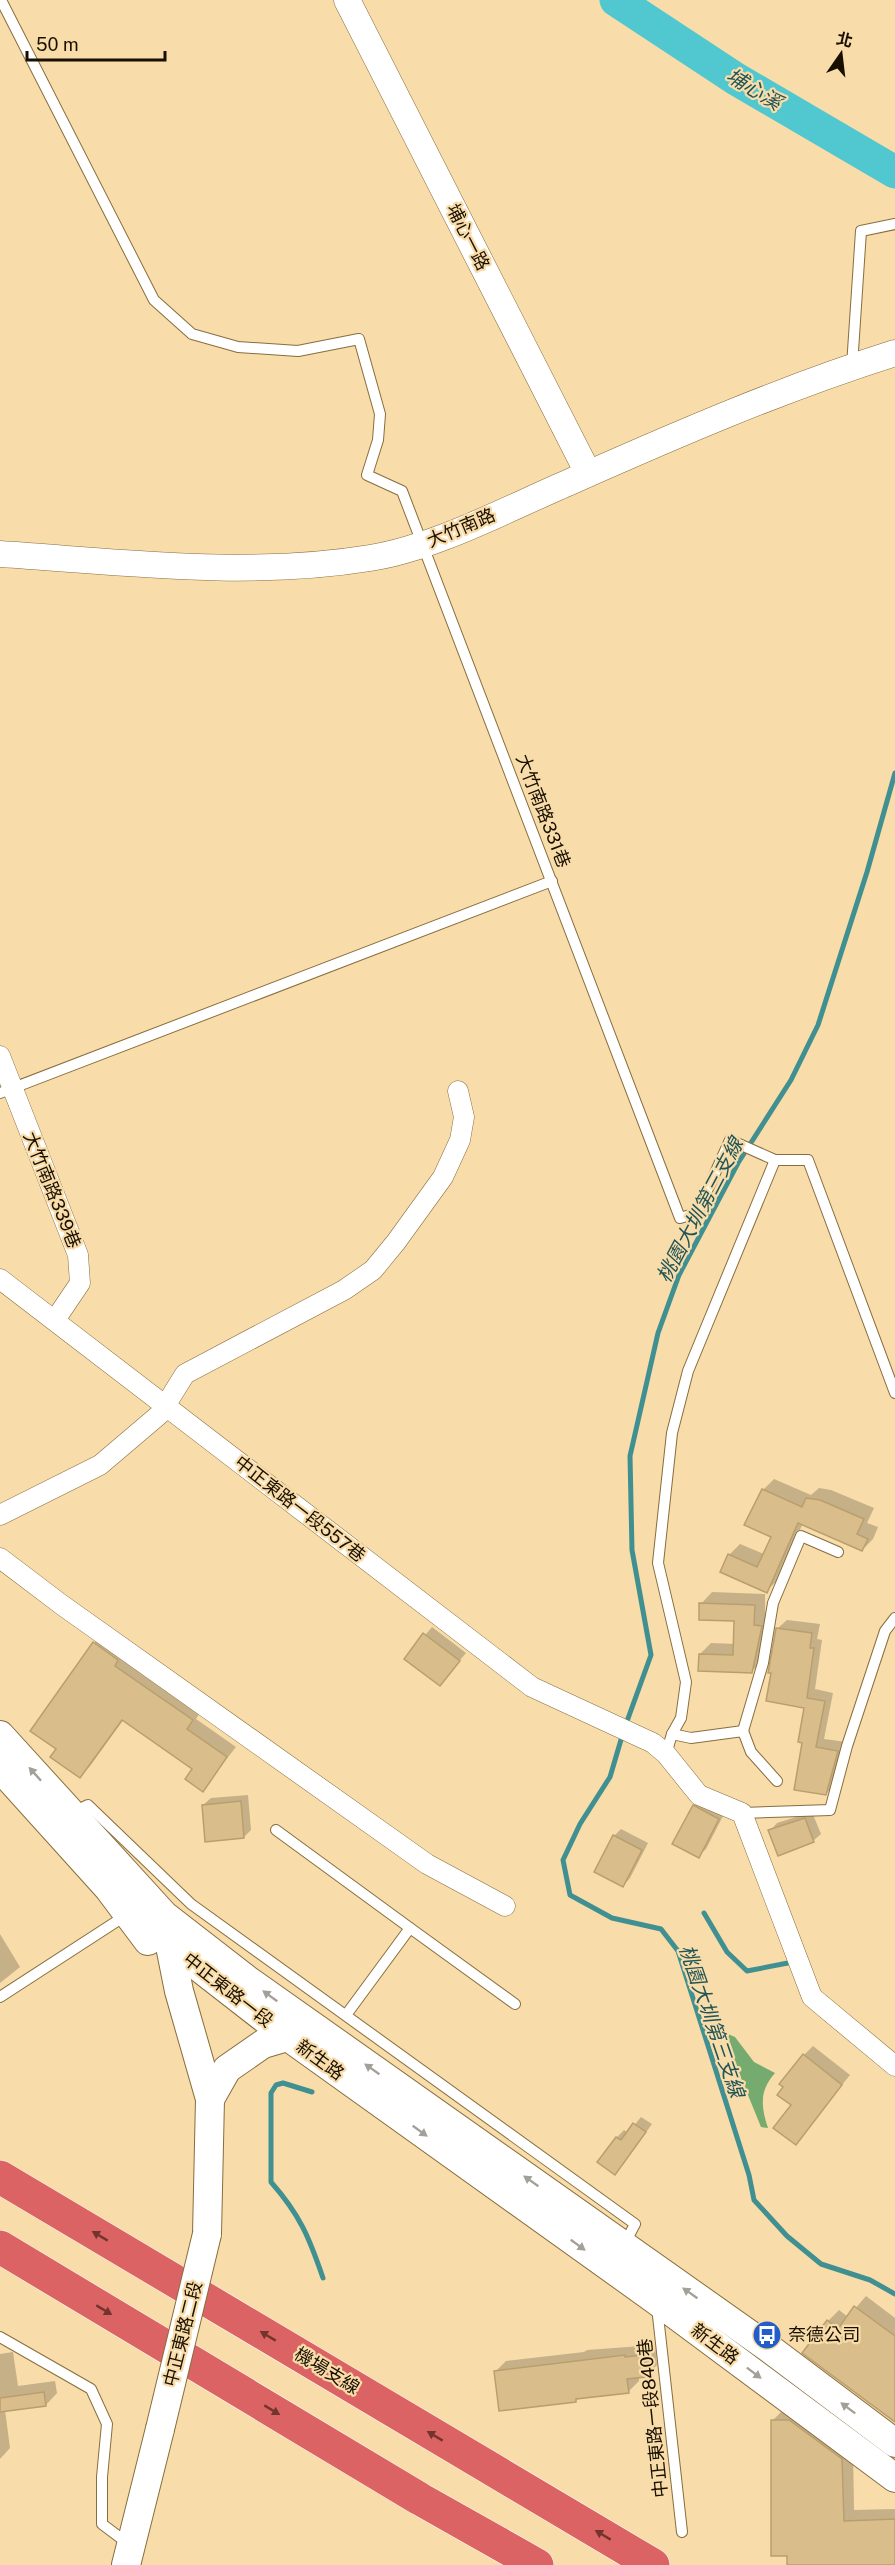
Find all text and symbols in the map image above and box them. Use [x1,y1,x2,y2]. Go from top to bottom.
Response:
scale bar [27,24,165,62]
north arrow [811,24,871,84]
text: 北 [834,29,855,51]
text: 50 m [36,34,79,55]
water label: 埔心溪 [722,63,788,116]
street label: 埔心一路 [443,200,494,274]
street label: 大竹南路 [424,504,498,551]
street label: 大竹南路331巷 [512,751,575,871]
street label: 大竹南路339巷 [20,1129,85,1251]
water label: 桃園大圳第三支線 [652,1132,749,1286]
street label: 中正東路一段557巷 [231,1451,370,1566]
one-way arrow [29,1767,42,1782]
water label: 桃園大圳第三支線 [675,1941,750,2102]
street label: 中正東路一段 [179,1948,277,2031]
one-way arrow [262,1990,278,2002]
street label: 新生路 [292,2035,348,2084]
one-way arrow [364,2063,380,2075]
one-way arrow [411,2125,427,2137]
one-way arrow [523,2175,539,2187]
one-way arrow [92,2231,108,2242]
one-way arrow [570,2239,586,2250]
street label: 中正東路二段 [159,2279,206,2389]
one-way arrow [682,2288,699,2299]
one-way arrow [96,2304,112,2315]
street label: 新生路 [687,2319,743,2368]
bus stop icon: 奈德公司 [751,2319,783,2351]
place label: 奈德公司 [788,2324,860,2345]
one-way arrow [259,2331,276,2341]
street label: 中正東路一段840巷 [634,2337,671,2499]
street label: 機場支線 [291,2343,364,2398]
one-way arrow [747,2367,762,2379]
one-way arrow [841,2402,856,2414]
one-way arrow [264,2404,280,2415]
one-way arrow [427,2431,444,2441]
one-way arrow [594,2530,611,2540]

